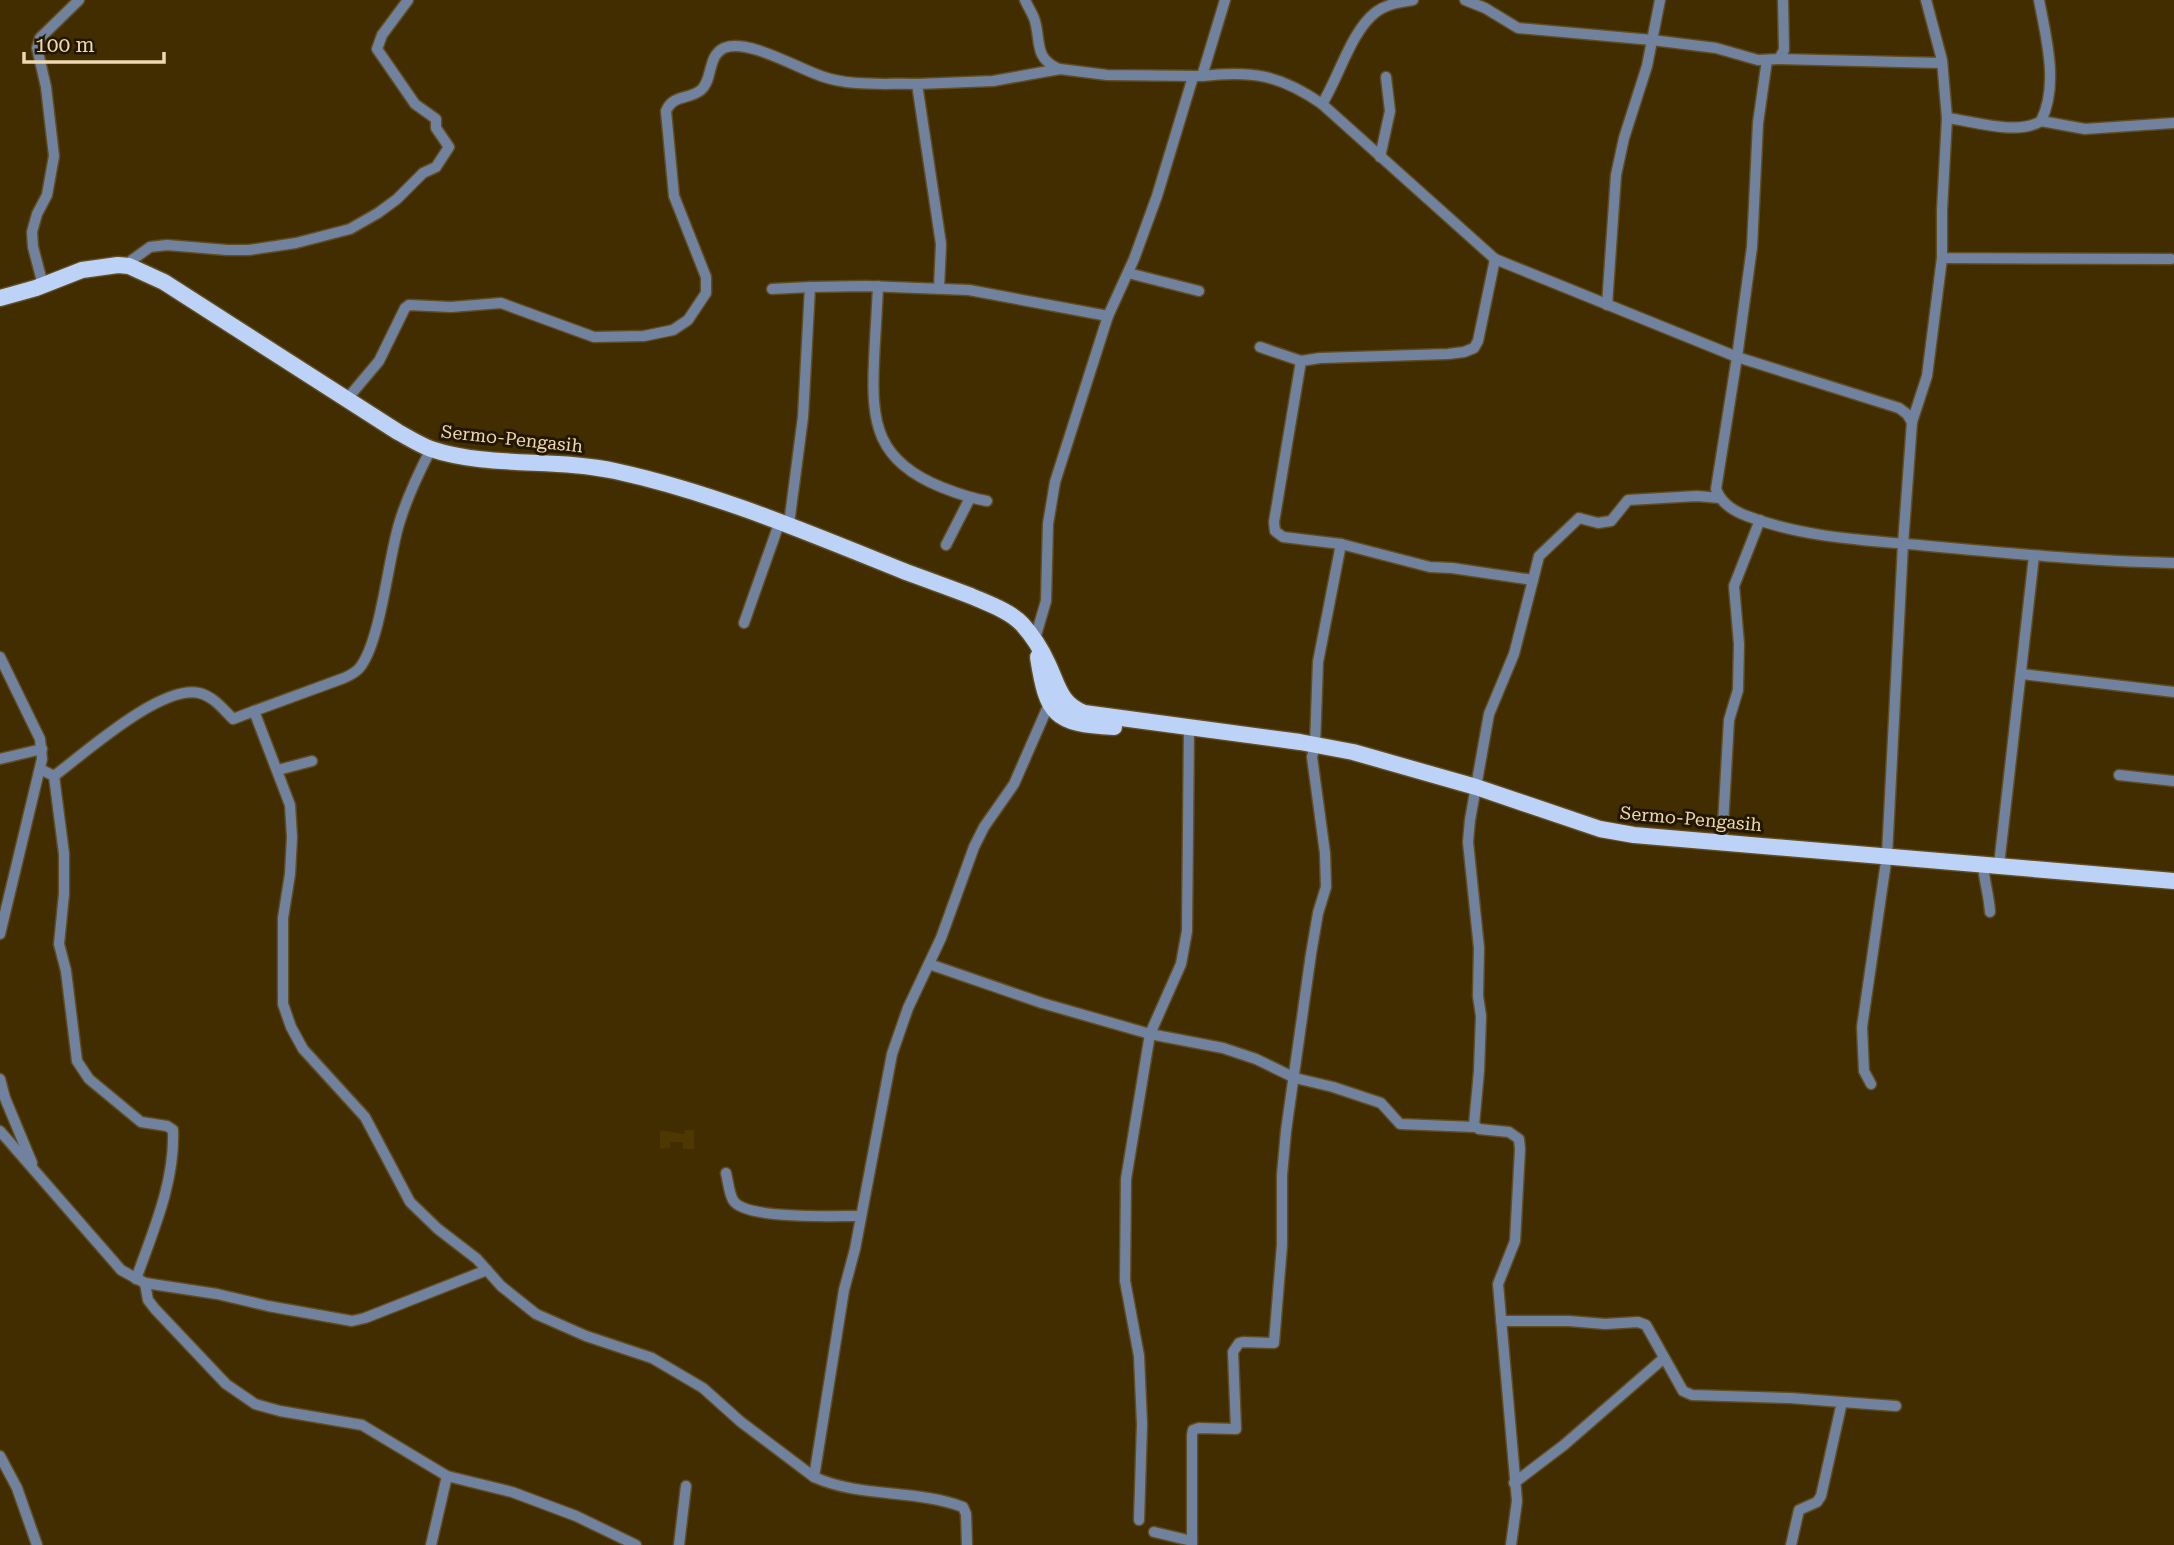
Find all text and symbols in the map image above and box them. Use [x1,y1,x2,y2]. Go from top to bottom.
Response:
scale bar [24,21,164,65]
text: 100 m [35,33,95,57]
street label: Sermo-Pengasih [440,421,584,456]
street label: Sermo-Pengasih [1619,802,1763,835]

